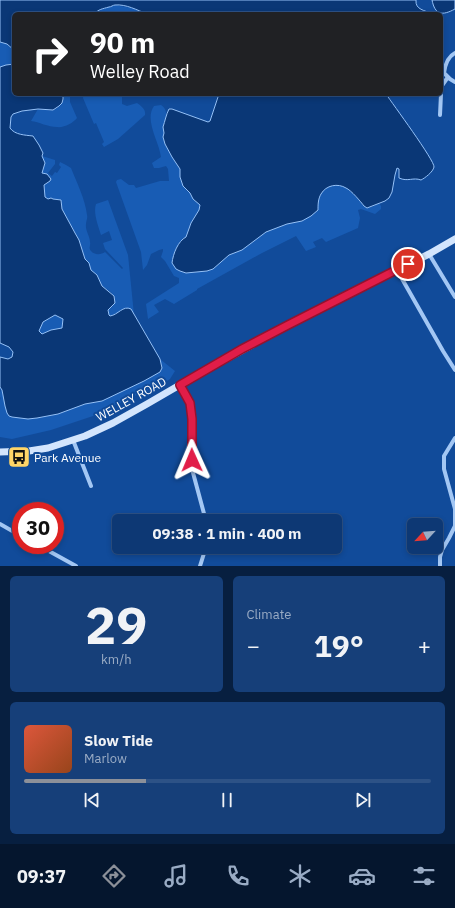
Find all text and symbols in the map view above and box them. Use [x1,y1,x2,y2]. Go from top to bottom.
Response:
text: 90 m [90,24,155,61]
icon: right [24,28,76,80]
text: Welley Road [90,60,190,83]
pin [391,247,425,281]
icon: arrive [397,253,419,275]
street label: WELLEY ROAD [93,374,169,424]
position arrow [171,439,213,481]
bus stop icon: Park Avenue [6,444,32,470]
place label: Park Avenue [34,450,102,465]
speed limit sign: 30 [12,502,64,554]
north arrow [407,518,443,554]
map controls [407,518,443,554]
text: 09:38 · 1 min · 400 m [153,524,301,543]
text: 29 [85,591,147,658]
text: Climate [247,606,291,623]
text: 19° [314,626,364,665]
text: − [247,631,260,660]
text: + [418,631,431,660]
text: km/h [101,651,132,668]
text: Slow Tide [84,731,153,750]
text: Marlow [84,750,127,767]
icon: previous [81,789,103,811]
icon: pause [216,789,238,811]
icon: next [352,789,374,811]
icon: directions [100,862,128,890]
icon: music [162,862,190,890]
icon: phone [224,862,252,890]
icon: climate [286,862,314,890]
icon: car [348,862,376,890]
icon: filters [410,862,438,890]
text: 09:37 [17,865,66,888]

